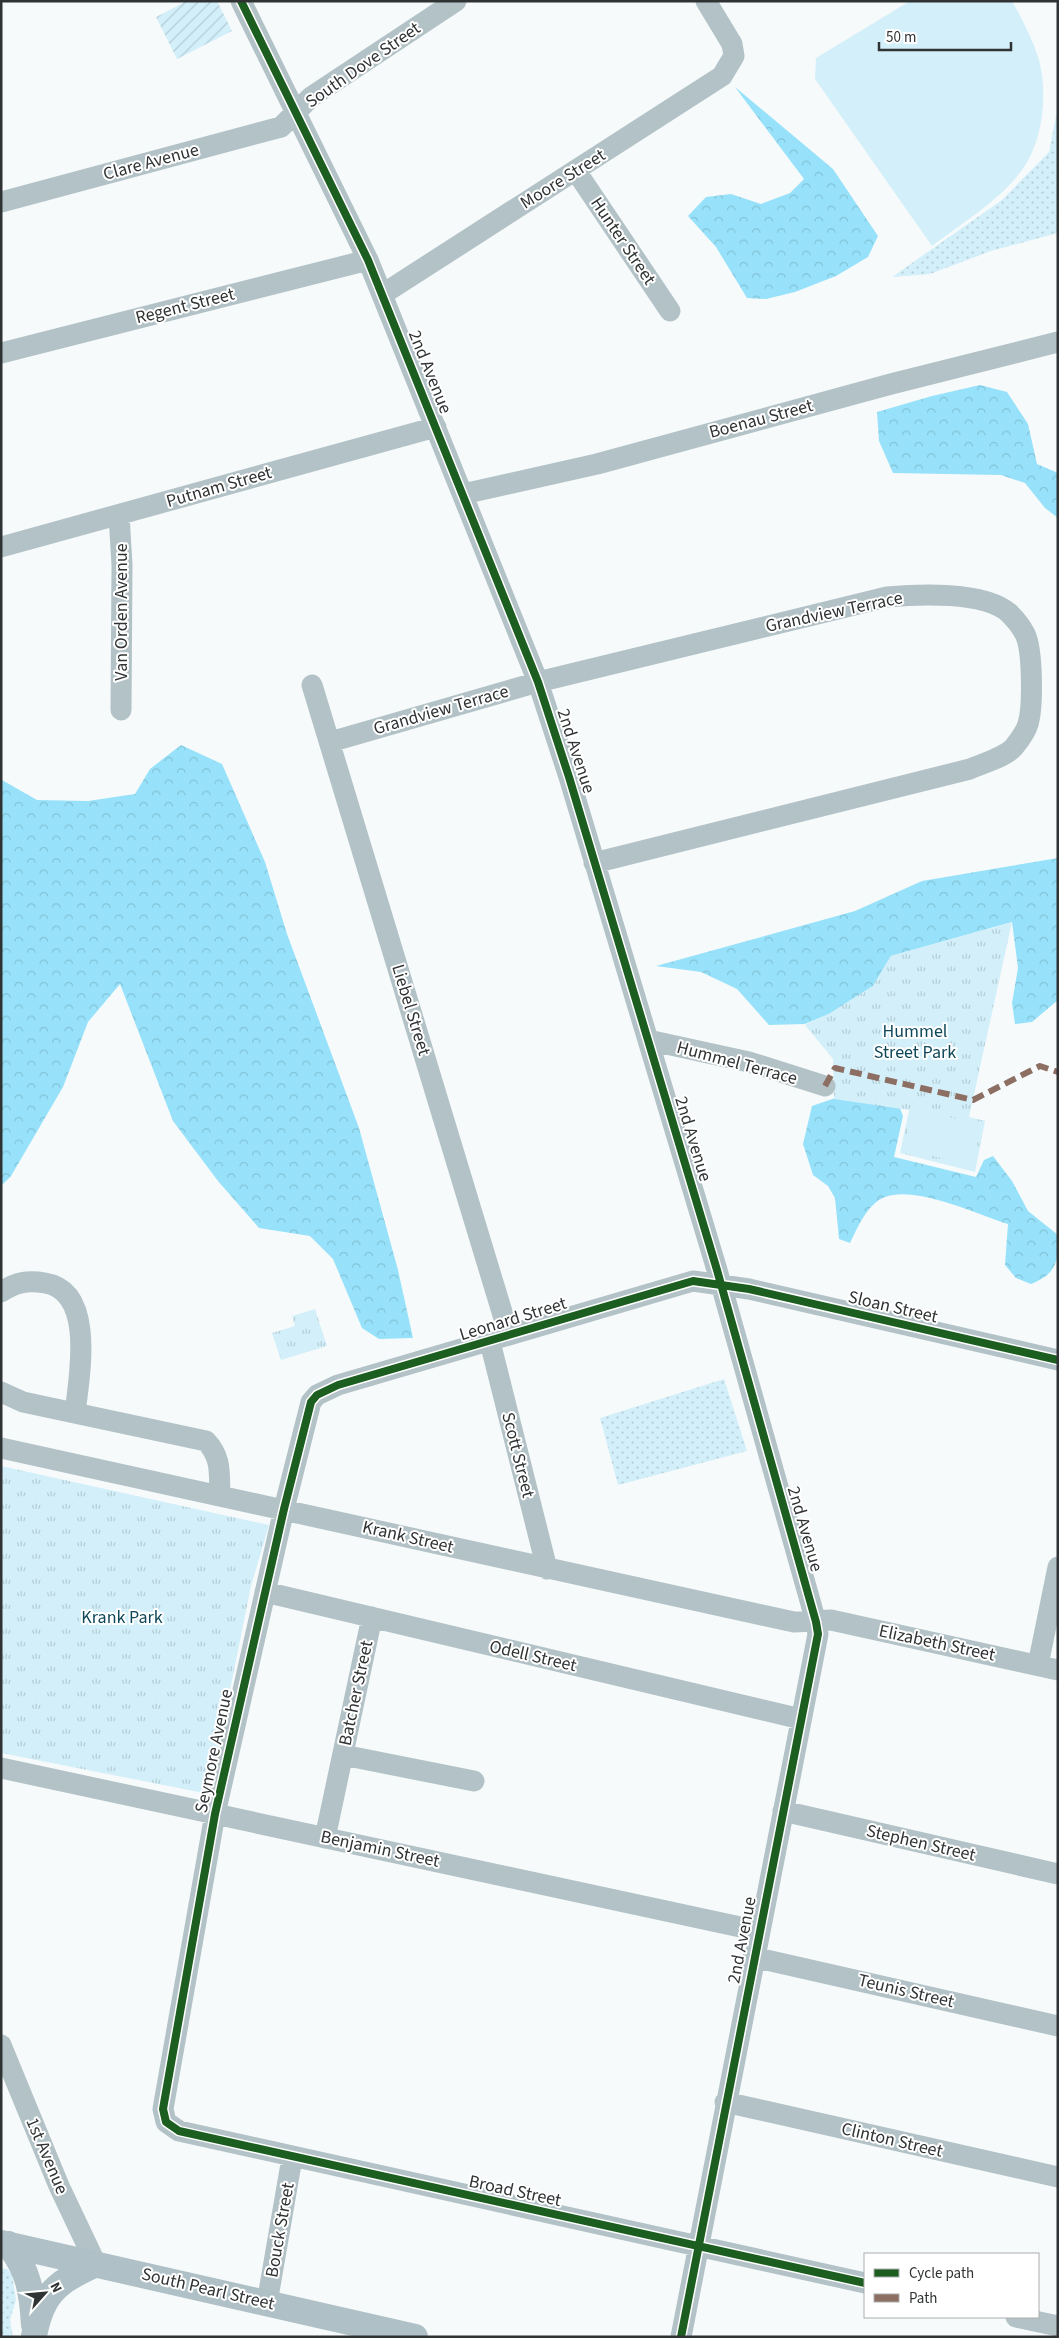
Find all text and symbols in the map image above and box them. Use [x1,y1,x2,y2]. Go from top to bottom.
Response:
street label: South Dove Street [300,16,426,114]
scale bar [879,20,1012,52]
text: 50 m [886,27,916,48]
street label: Clare Avenue [100,137,202,187]
street label: Moore Street [516,143,610,215]
street label: Hunter Street [584,192,662,290]
street label: Regent Street [133,282,237,330]
street label: 2nd Avenue [402,327,458,417]
street label: Boenau Street [706,393,816,445]
street label: Putnam Street [163,460,275,514]
street label: Van Orden Avenue [109,543,134,681]
street label: Grandview Terrace [763,585,905,639]
street label: Grandview Terrace [370,679,512,741]
street label: 2nd Avenue [551,705,601,797]
street label: Liebel Street [385,961,437,1059]
park label: Hummel Street Park [874,1019,956,1065]
street label: Hummel Terrace [674,1035,800,1091]
street label: 2nd Avenue [668,1093,718,1185]
street label: Sloan Street [846,1285,940,1329]
street label: Leonard Street [456,1291,570,1347]
street label: Scott Street [495,1410,541,1500]
street label: 2nd Avenue [781,1483,829,1575]
street label: Krank Street [360,1514,456,1560]
park label: Krank Park [81,1605,163,1630]
street label: Elizabeth Street [877,1618,997,1668]
street label: Odell Street [487,1634,579,1678]
street label: Batcher Street [333,1638,379,1748]
street label: Seymore Avenue [189,1687,239,1815]
street label: Stephen Street [864,1818,978,1868]
street label: Benjamin Street [318,1824,442,1874]
street label: 2nd Avenue [721,1894,763,1986]
street label: Teunis Street [856,1968,956,2014]
street label: 1st Avenue [20,2114,74,2198]
street label: Clinton Street [839,2116,945,2164]
street label: Broad Street [466,2169,564,2213]
street label: Bouck Street [259,2181,301,2279]
legend [864,2253,1039,2318]
street label: South Pearl Street [139,2262,277,2316]
text: Cycle path [909,2263,974,2284]
north arrow [20,2268,70,2318]
text: N [45,2279,67,2296]
text: Path [909,2288,937,2309]

